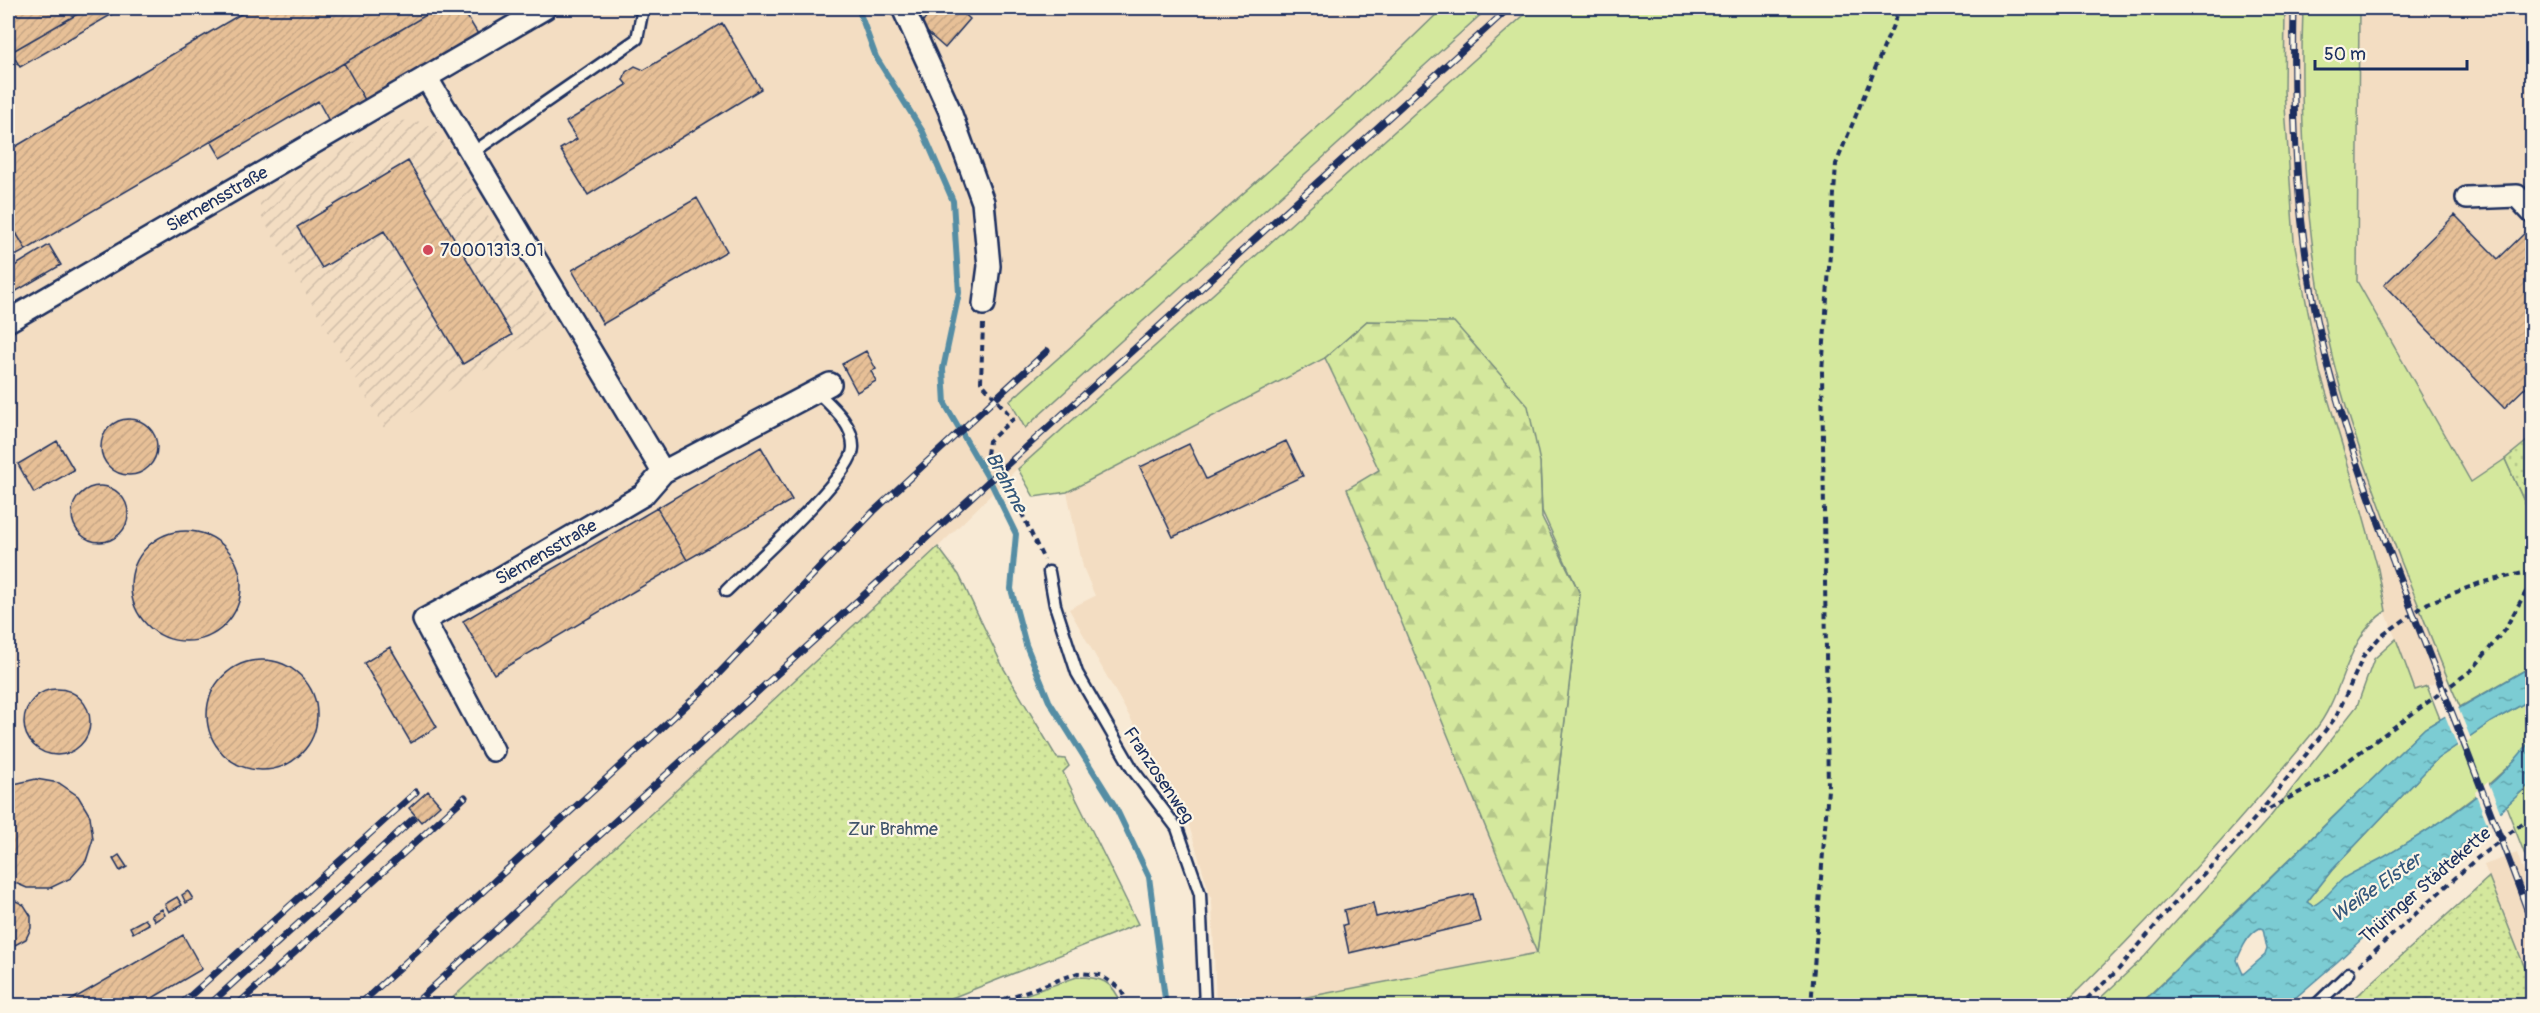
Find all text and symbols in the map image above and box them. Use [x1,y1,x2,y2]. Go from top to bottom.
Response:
scale bar [2315,33,2466,71]
text: 50 m [2324,43,2366,66]
street label: Siemensstraße [162,161,272,238]
place label: 70001313.01 [440,239,544,262]
marker: 70001313.01 [421,243,435,257]
water label: Brahme [980,448,1034,519]
street label: Siemensstraße [491,514,601,591]
street label: Franzosenweg [1118,723,1199,828]
park label: Zur Brahme [848,818,938,841]
street label: Thüringer Städtekette [2355,822,2496,949]
water label: Weiße Elster [2326,845,2429,928]

